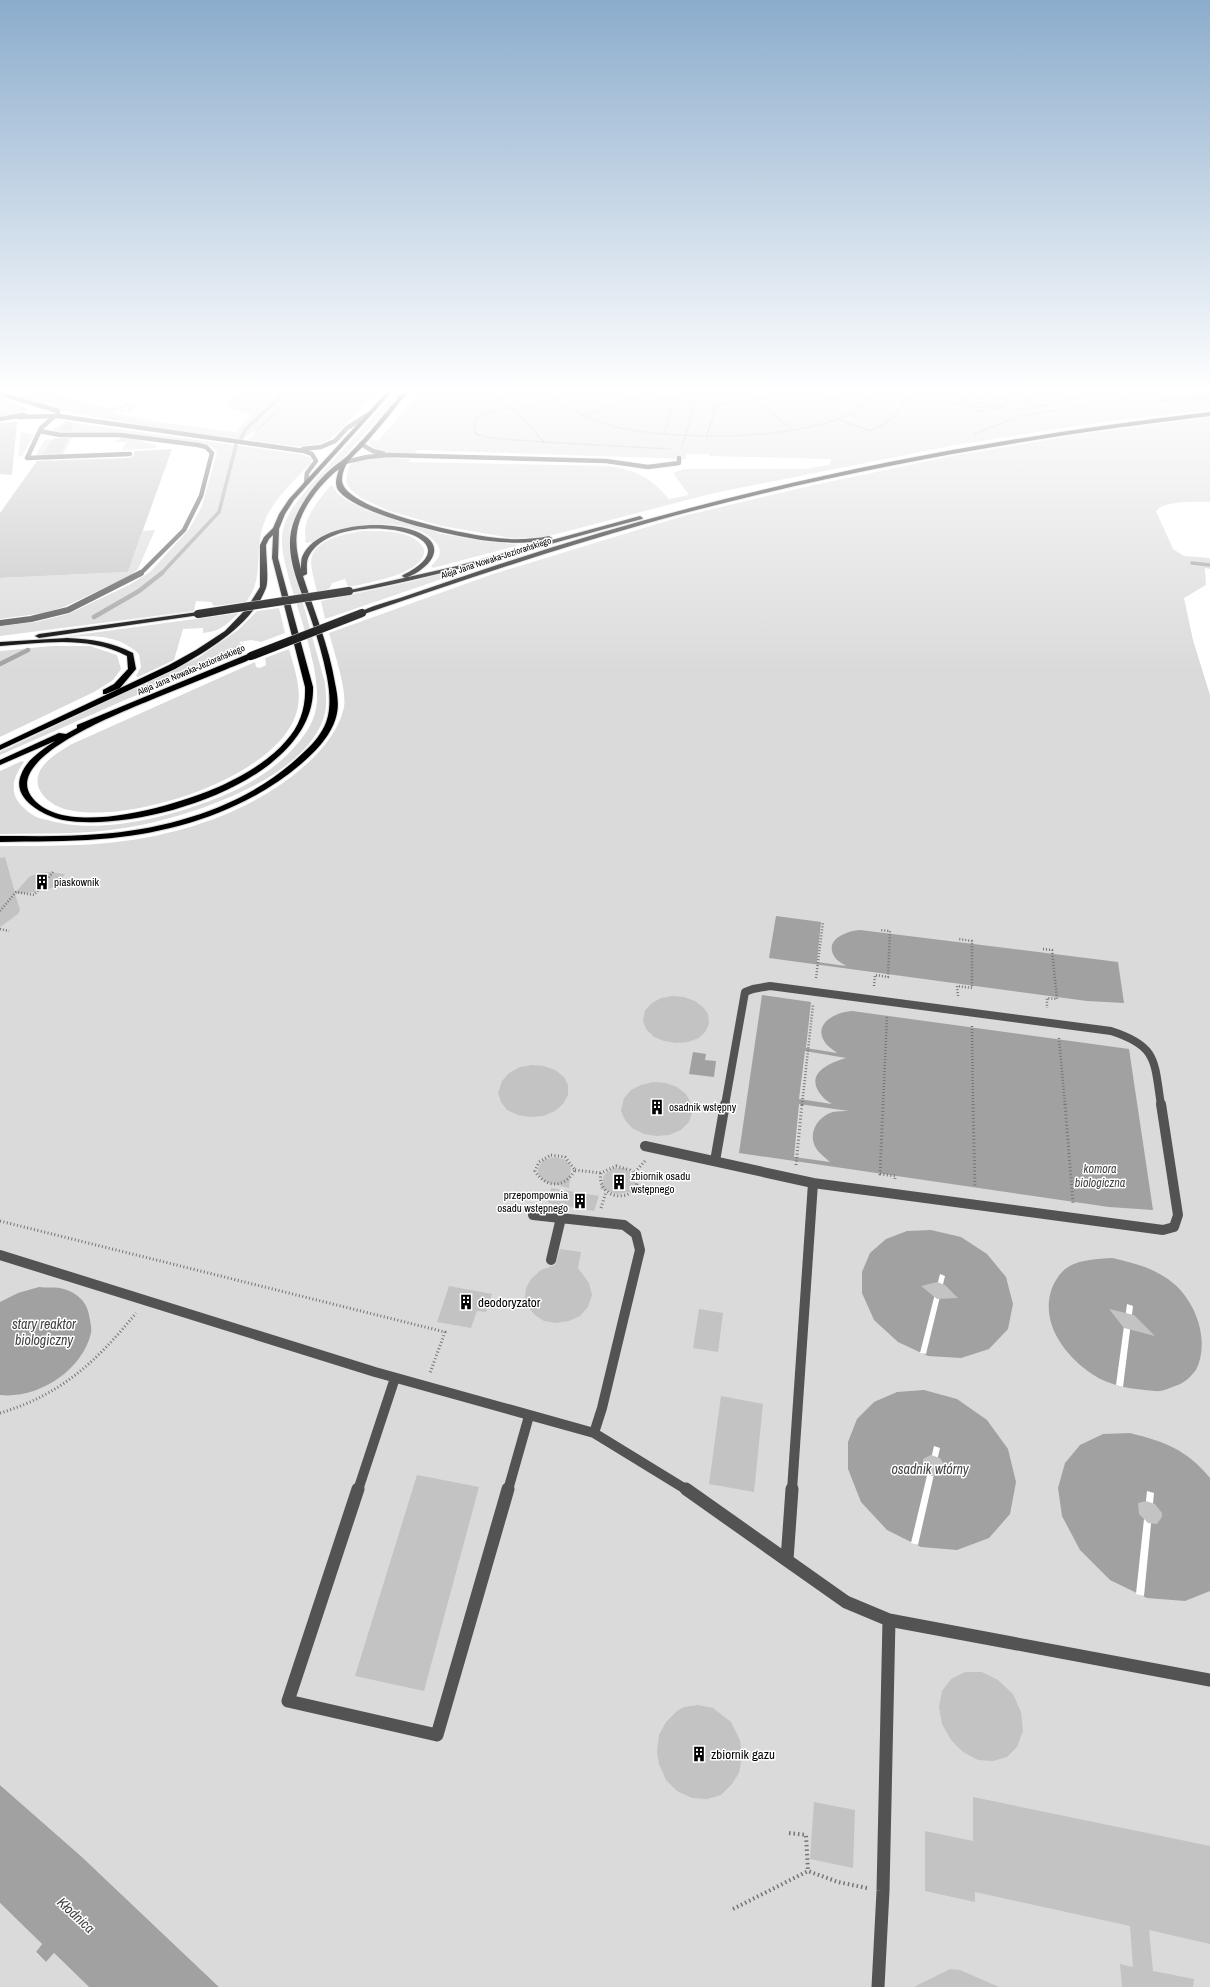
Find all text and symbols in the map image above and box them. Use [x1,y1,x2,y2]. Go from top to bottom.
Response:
street label: Aleja Jana Nowaka-Jeziorańskiego [438,534,553,582]
street label: Aleja Jana Nowaka-Jeziorańskiego [134,642,247,699]
building icon: piaskownik [33,873,51,891]
place label: piaskownik [54,875,100,889]
building icon: osadnik wstępny [648,1098,666,1116]
place label: osadnik wstępny [669,1100,737,1114]
water label: komora biologiczna [1075,1161,1126,1191]
place label: zbiornik osadu wstępnego [631,1169,690,1196]
building icon: zbiornik osadu wstępnego [610,1173,628,1191]
place label: przepompownia osadu wstępnego [497,1188,568,1215]
building icon: przepompownia osadu wstępnego [571,1192,589,1210]
building icon: deodoryzator [457,1293,475,1311]
place label: deodoryzator [478,1294,541,1311]
water label: stary reaktor biologiczny [12,1315,77,1349]
water label: osadnik wtórny [891,1460,970,1478]
building icon: zbiornik gazu [690,1745,708,1763]
place label: zbiornik gazu [711,1746,775,1763]
water label: Kłodnica [54,1893,98,1937]

